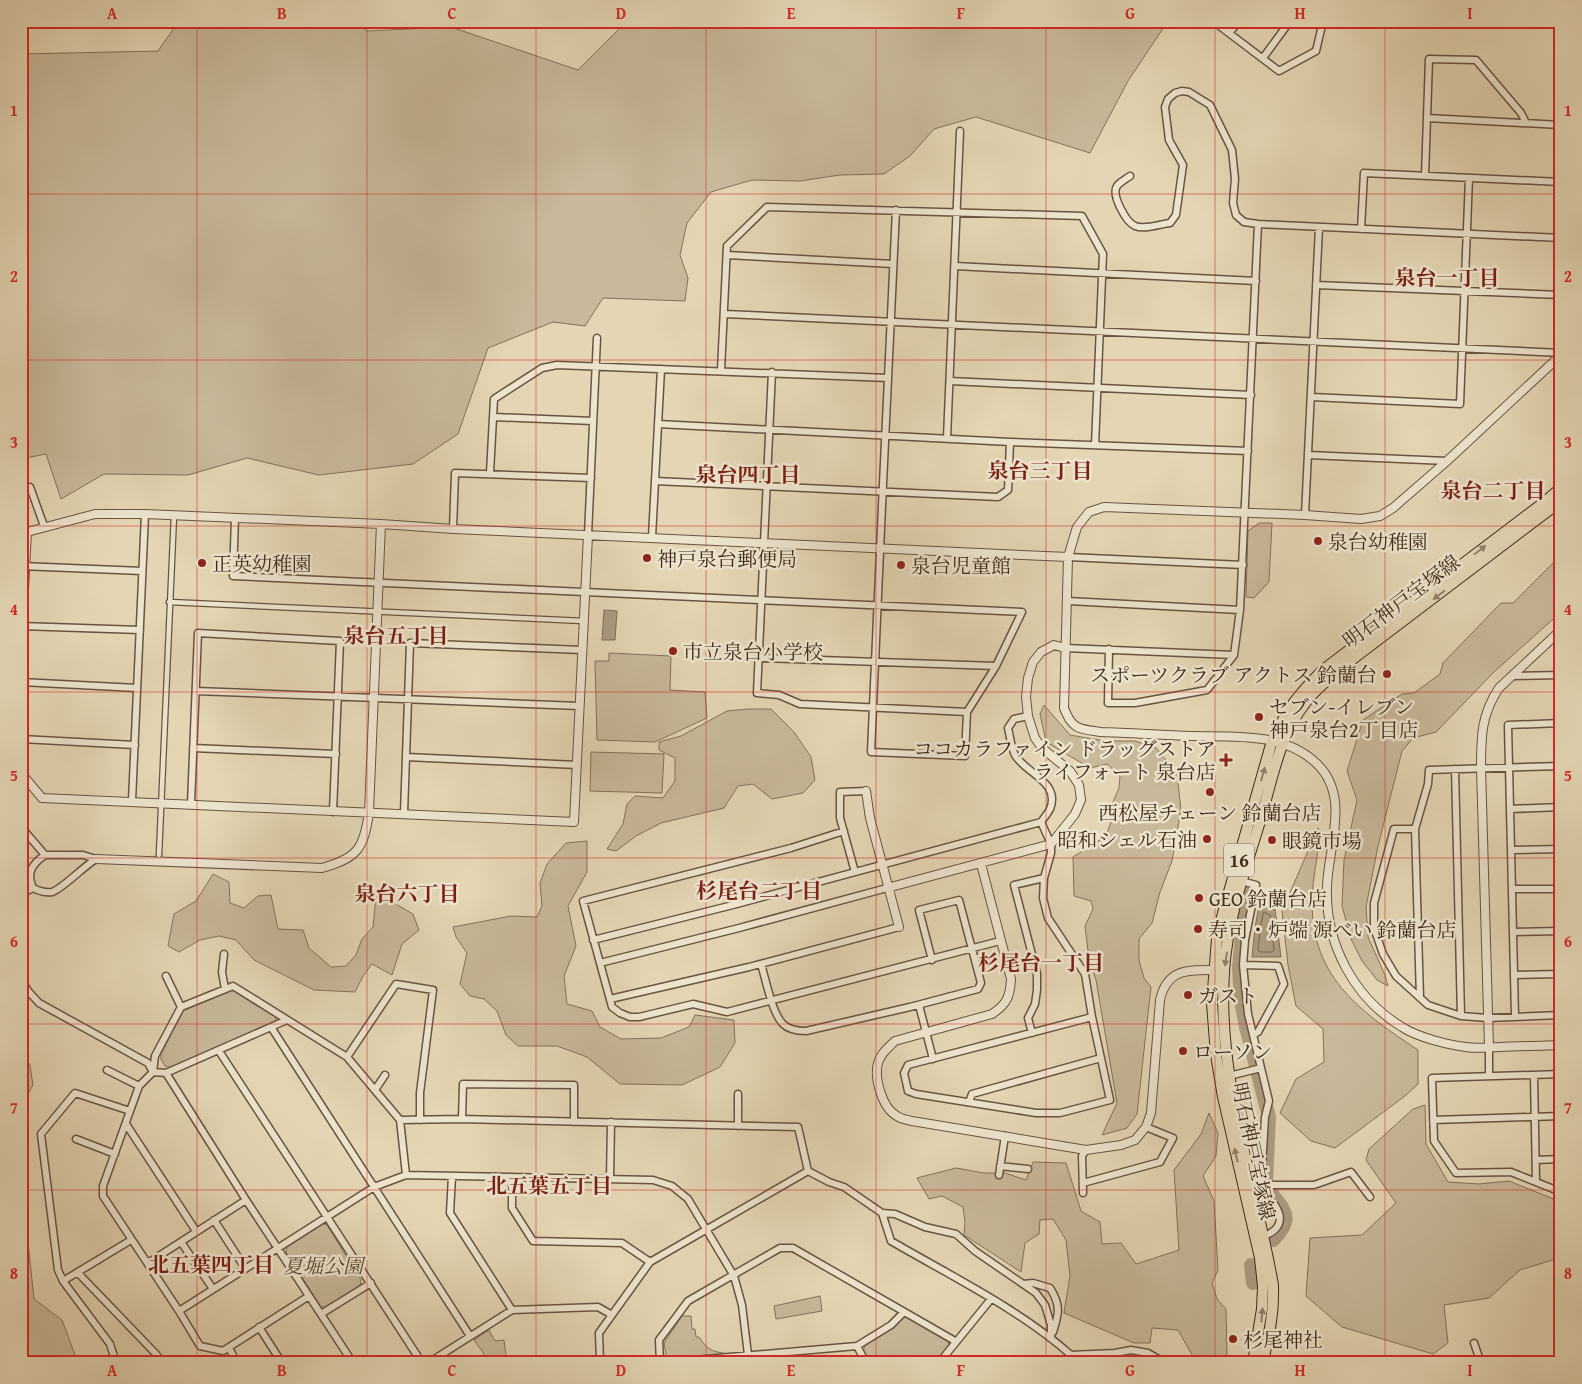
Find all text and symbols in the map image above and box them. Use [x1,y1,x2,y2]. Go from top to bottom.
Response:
text: A [107,1,118,25]
text: B [277,1,287,25]
text: C [447,1,457,25]
text: D [616,1,626,25]
text: E [787,1,796,25]
text: F [957,1,965,25]
text: G [1125,1,1135,25]
text: H [1294,1,1306,25]
text: I [1467,1,1473,25]
text: 1 [10,98,18,122]
text: 1 [1564,98,1572,122]
district label: 泉台一丁目 [1395,262,1500,293]
text: 2 [10,264,18,288]
text: 2 [1564,264,1572,288]
text: 3 [10,430,18,454]
text: 3 [1564,430,1572,454]
district label: 泉台三丁目 [988,455,1093,486]
district label: 泉台四丁目 [696,459,801,490]
district label: 泉台二丁目 [1441,475,1546,506]
place label: 泉台幼稚園 [1328,527,1428,556]
marker: 泉台幼稚園 [1312,535,1324,547]
place label: 神戸泉台郵便局 [657,544,797,573]
one-way arrow [1473,545,1486,556]
street label: 明石神戸宝塚線 [1336,547,1466,655]
place label: 正英幼稚園 [212,549,312,578]
place label: 泉台児童館 [911,551,1011,580]
marker: 神戸泉台郵便局 [641,552,653,564]
marker: 正英幼稚園 [196,557,208,569]
marker: 泉台児童館 [895,559,907,571]
one-way arrow [1433,589,1446,600]
text: 4 [10,597,18,621]
text: 4 [1564,597,1572,621]
district label: 泉台五丁目 [344,620,449,651]
place label: 市立泉台小学校 [683,637,823,666]
marker: 市立泉台小学校 [667,645,679,657]
place label: スポーツクラブ アクトス 鈴蘭台 [1090,660,1377,689]
marker: スポーツクラブ アクトス 鈴蘭台 [1381,668,1393,680]
place label: セブン-イレブン 神戸泉台2丁目店 [1269,692,1419,744]
marker: セブン-イレブン 神戸泉台2丁目店 [1253,711,1265,723]
place label: ココカラファイン ドラッグストア ライフォート 泉台店 [913,734,1216,786]
marker: ココカラファイン ドラッグストア ライフォート 泉台店 [1220,754,1232,766]
text: 5 [10,763,18,787]
text: 5 [1564,763,1572,787]
one-way arrow [1259,766,1267,781]
marker: 西松屋チェーン 鈴蘭台店 [1204,786,1216,798]
place label: 西松屋チェーン 鈴蘭台店 [1098,798,1322,827]
place label: 昭和シェル石油 [1057,825,1197,854]
place label: 眼鏡市場 [1282,826,1362,855]
marker: 昭和シェル石油 [1201,833,1213,845]
marker: 眼鏡市場 [1266,834,1278,846]
road number: 16 [1224,844,1254,876]
district label: 杉尾台二丁目 [696,875,822,906]
district label: 泉台六丁目 [355,878,460,909]
place label: GEO 鈴蘭台店 [1209,884,1327,913]
marker: GEO 鈴蘭台店 [1193,892,1205,904]
place label: 寿司・炉端 源べい 鈴蘭台店 [1208,915,1457,944]
marker: 寿司・炉端 源べい 鈴蘭台店 [1192,923,1204,935]
text: 6 [10,929,18,953]
text: 6 [1564,929,1572,953]
district label: 杉尾台一丁目 [978,947,1104,978]
one-way arrow [1221,952,1229,968]
place label: ガスト [1198,981,1258,1010]
marker: ガスト [1182,989,1194,1001]
place label: ローソン [1193,1037,1272,1066]
marker: ローソン [1177,1045,1189,1057]
street label: 明石神戸宝塚線 [1225,1080,1283,1222]
text: 7 [10,1095,18,1119]
text: 7 [1564,1095,1572,1119]
one-way arrow [1232,1148,1240,1163]
district label: 北五葉五丁目 [486,1170,612,1201]
district label: 北五葉四丁目 [148,1249,274,1280]
park label: 夏堀公園 [283,1251,366,1280]
text: 8 [10,1261,18,1285]
text: 8 [1564,1261,1572,1285]
one-way arrow [1258,1307,1266,1323]
place label: 杉尾神社 [1243,1325,1323,1354]
marker: 杉尾神社 [1227,1333,1239,1345]
text: A [107,1358,118,1382]
text: B [277,1358,287,1382]
text: C [447,1358,457,1382]
text: D [616,1358,626,1382]
text: E [787,1358,796,1382]
text: F [957,1358,965,1382]
text: G [1125,1358,1135,1382]
text: H [1294,1358,1306,1382]
text: I [1467,1358,1473,1382]

